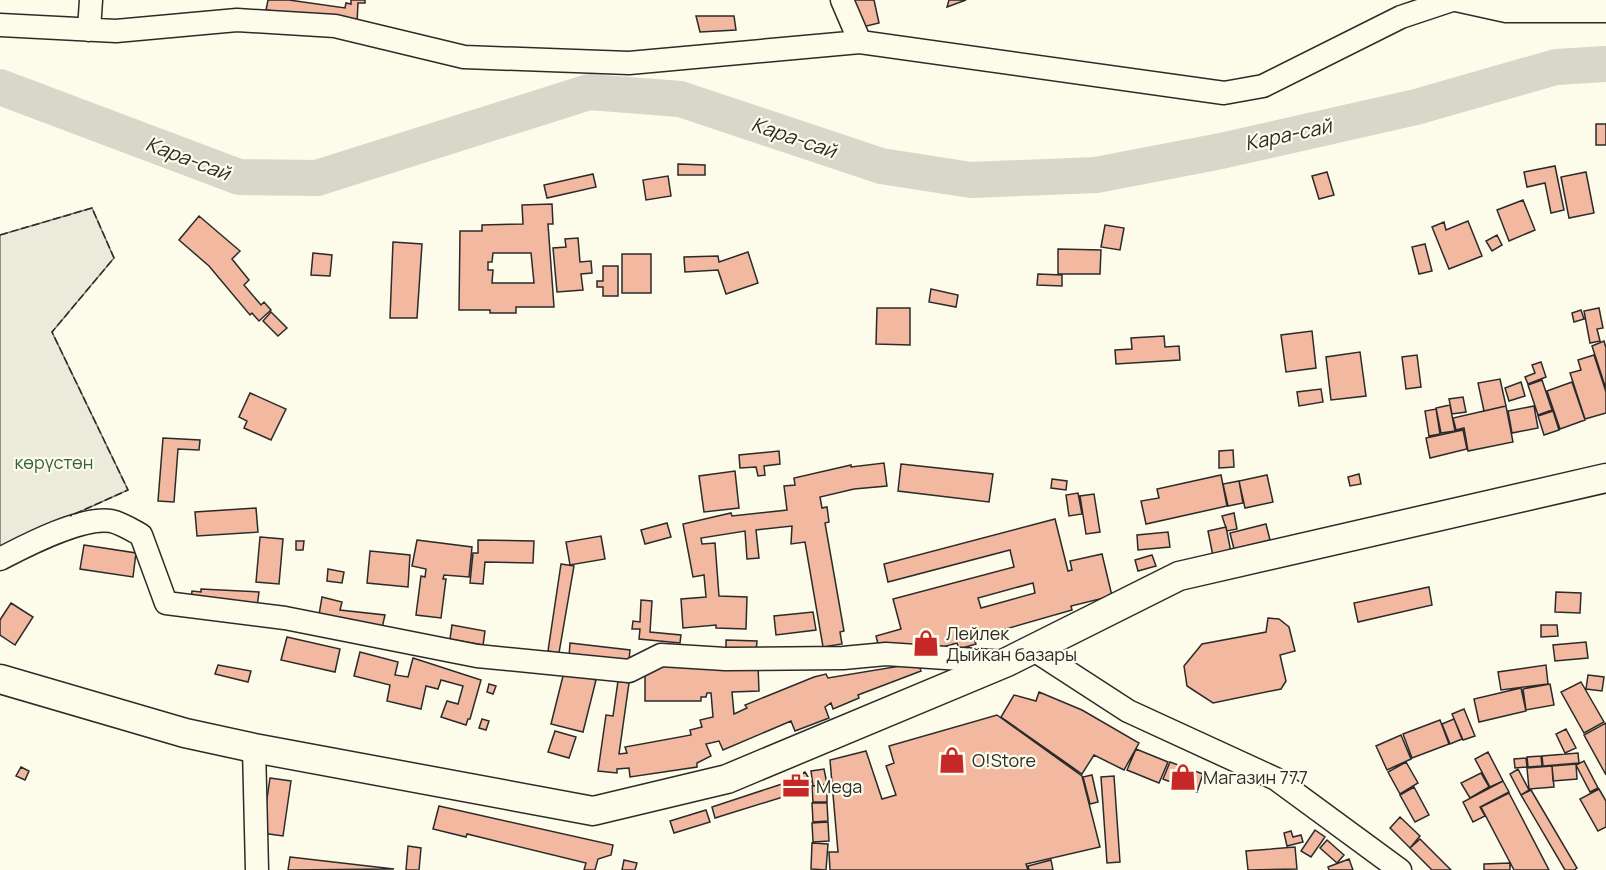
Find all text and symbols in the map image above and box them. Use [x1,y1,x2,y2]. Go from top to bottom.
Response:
water label: Кара-сай [748,110,841,165]
water label: Кара-сай [1242,111,1335,156]
water label: Кара-сай [142,130,235,187]
park label: көрүстөн [15,450,93,474]
place label: Лейлек Дыйкан базары [946,621,1077,666]
shop icon: Лейлек Дыйкан базары [911,628,941,658]
shop icon: O!Store [937,745,967,775]
place label: O!Store [972,748,1036,772]
shop icon: Магазин 777 [1168,762,1198,792]
place label: Магазин 777 [1203,765,1308,789]
office icon: Mega [781,771,811,801]
place label: Mega [816,774,862,798]

